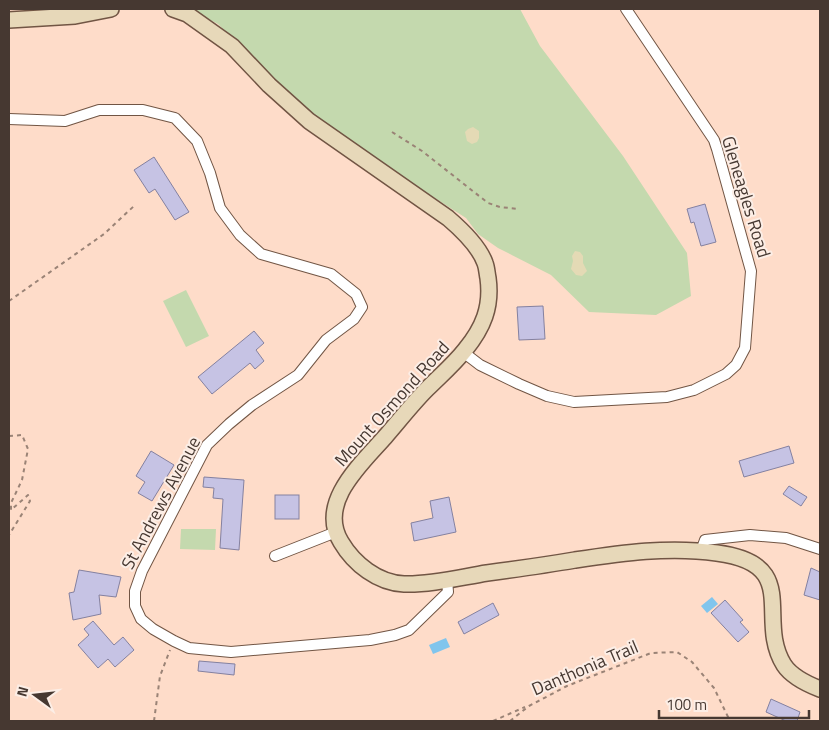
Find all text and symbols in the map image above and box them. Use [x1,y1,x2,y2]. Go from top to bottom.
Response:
street label: Gleneagles Road [715,133,778,261]
street label: Mount Osmond Road [328,335,455,472]
street label: St Andrews Avenue [114,431,207,574]
street label: Danthonia Trail [527,633,642,702]
north arrow [10,670,60,720]
text: N [11,684,33,699]
scale bar [659,688,809,720]
text: 100 m [666,693,707,716]

